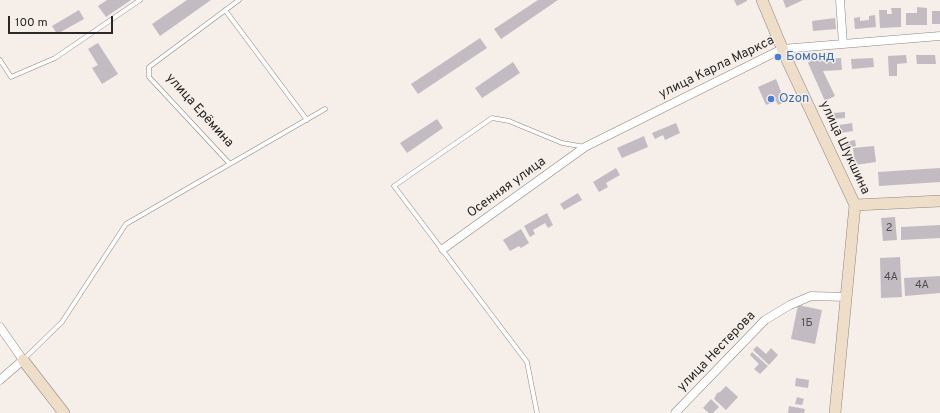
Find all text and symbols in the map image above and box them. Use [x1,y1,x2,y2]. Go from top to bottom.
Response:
scale bar [10,8,115,34]
text: 100 m [15,15,48,31]
street label: улица Карла Маркса [657,33,777,103]
place label: Бомонд [786,49,835,65]
marker: Бомонд [773,52,783,62]
street label: улица Ерёмина [162,71,236,151]
place label: Ozon [779,91,809,107]
marker: Ozon [766,94,776,104]
street label: улица Шукшина [815,99,873,197]
street label: Осенняя улица [465,154,549,222]
house number: 2 [886,222,892,236]
house number: 4А [884,271,898,285]
house number: 4А [915,279,929,293]
street label: улица Нестерова [675,309,759,395]
house number: 1Б [801,317,813,331]

